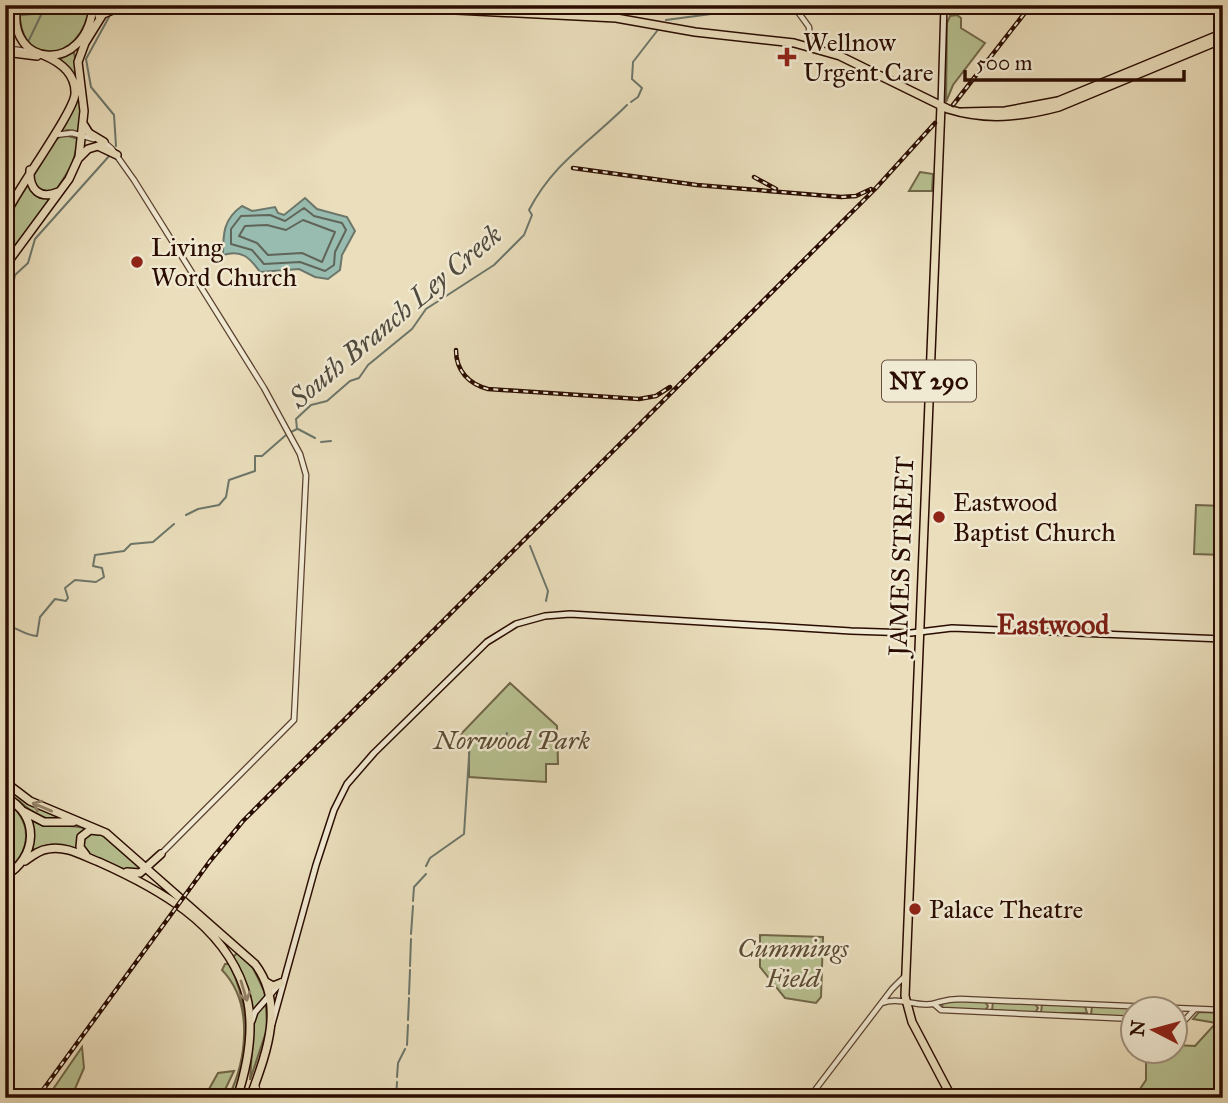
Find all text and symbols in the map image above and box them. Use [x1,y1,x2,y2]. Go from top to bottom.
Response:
place label: Wellnow Urgent Care [803,26,934,88]
scale bar [965,38,1184,82]
marker: Wellnow Urgent Care [777,47,797,67]
text: 500 m [976,50,1033,76]
water label: South Branch Ley Creek [281,217,509,416]
place label: Living Word Church [151,231,298,293]
marker: Living Word Church [129,254,145,270]
road number: NY 290 [882,360,976,402]
street label: JAMES STREET [881,455,920,659]
place label: Eastwood Baptist Church [953,486,1116,548]
marker: Eastwood Baptist Church [931,509,947,525]
district label: Eastwood [997,607,1110,642]
park label: Norwood Park [432,724,591,756]
one-way arrow [32,800,54,813]
place label: Palace Theatre [929,893,1084,925]
marker: Palace Theatre [907,901,923,917]
park label: Cummings Field [737,932,849,994]
one-way arrow [239,980,252,1002]
north arrow [1120,995,1190,1064]
text: N [1125,1019,1150,1037]

